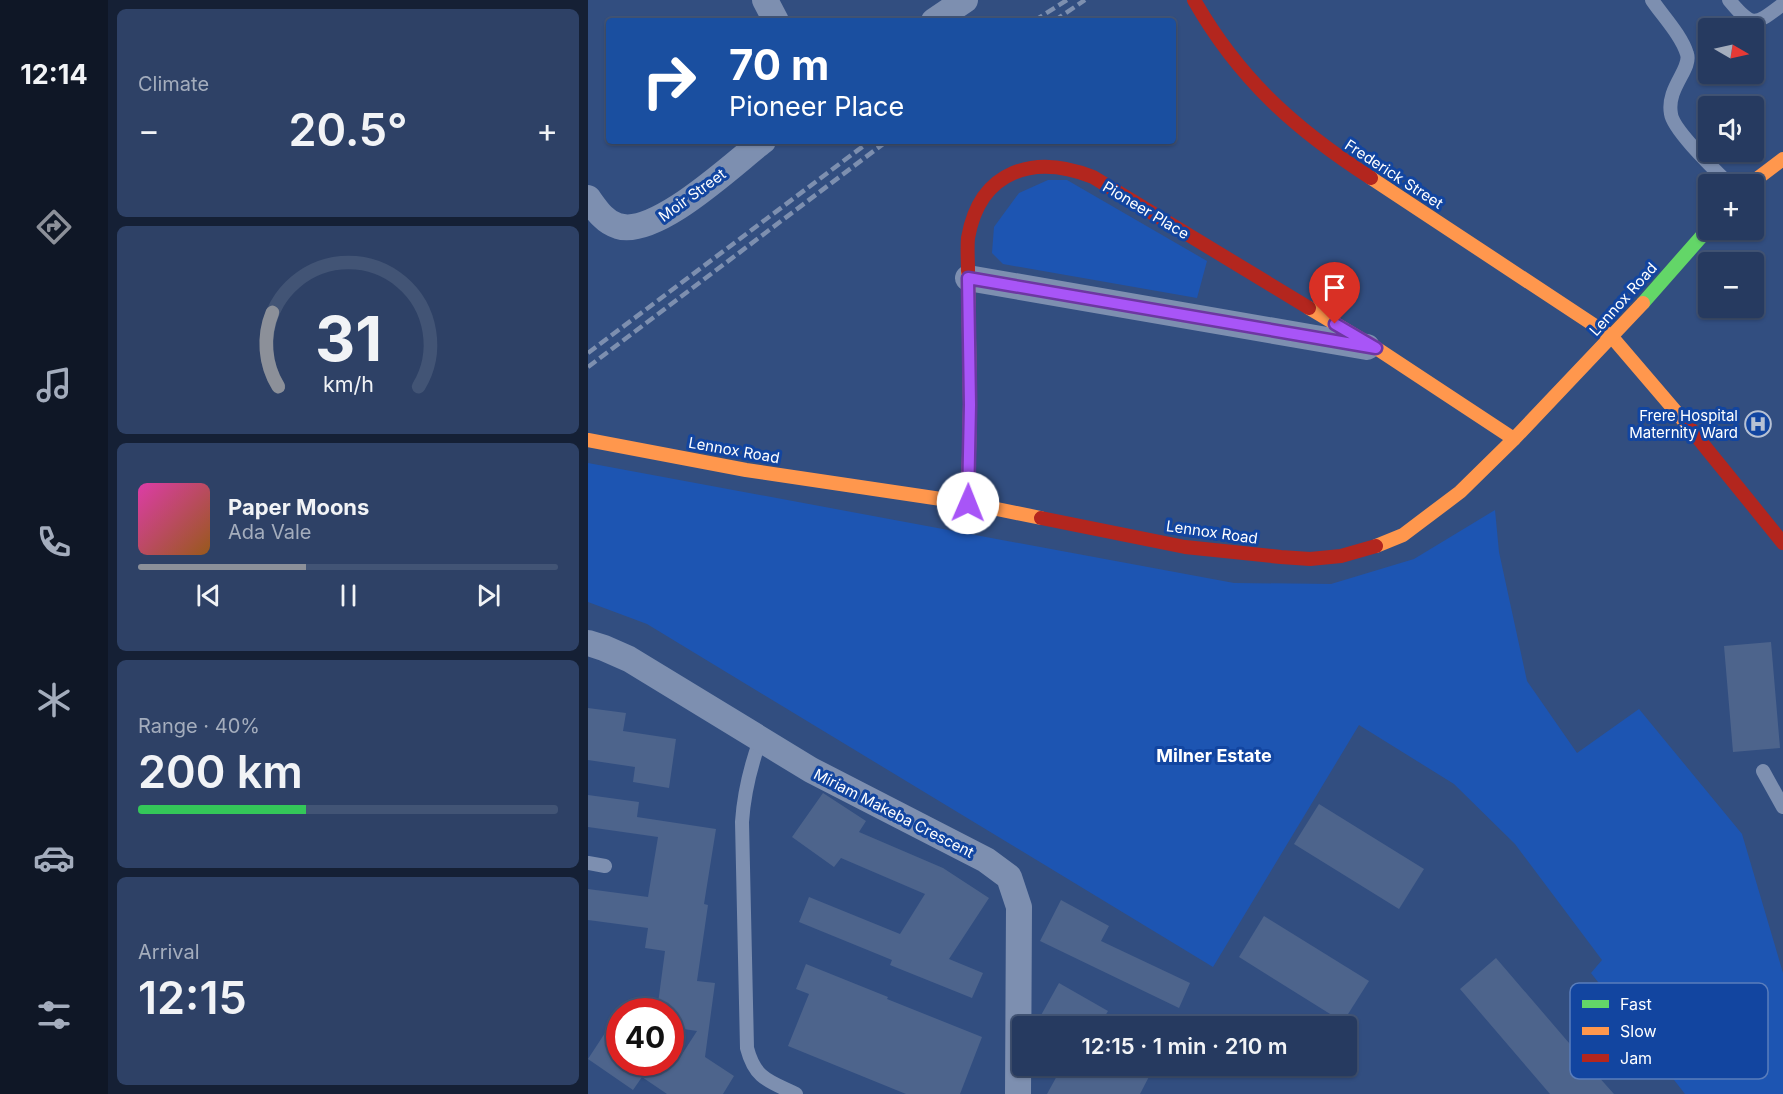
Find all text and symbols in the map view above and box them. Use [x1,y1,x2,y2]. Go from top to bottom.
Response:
north arrow [1698,18,1764,84]
map controls [1698,18,1764,318]
text: 70 m [729,39,829,90]
icon: right [630,42,708,120]
text: 12:14 [20,58,88,91]
text: Climate [138,72,209,96]
text: Pioneer Place [729,90,904,123]
button: sound [1698,96,1764,162]
text: 20.5° [288,102,408,157]
text: − [138,110,160,150]
text: + [536,110,558,150]
street label: Frederick Street [1341,135,1447,213]
street label: Moir Street [655,164,729,226]
button: + [1698,174,1764,240]
street label: Pioneer Place [1099,177,1193,243]
icon: directions [33,206,75,248]
button: − [1698,252,1764,318]
street label: Lennox Road [1585,258,1661,340]
pin [1309,262,1360,324]
icon: arrive [1318,271,1351,304]
text: 31 [314,301,382,376]
icon: music [33,364,75,406]
text: km/h [323,371,373,397]
place label: Frere Hospital Maternity Ward [1629,406,1738,442]
hospital icon: Frere Hospital Maternity Ward [1743,409,1773,439]
street label: Lennox Road [687,433,781,467]
position arrow [936,471,1000,535]
text: Paper Moons [228,494,369,520]
street label: Lennox Road [1165,516,1259,548]
text: Ada Vale [228,520,311,544]
icon: phone [33,521,75,563]
icon: previous [192,579,225,612]
icon: pause [332,579,365,612]
icon: next [472,579,505,612]
icon: climate [33,679,75,721]
text: Range · 40% [138,714,260,738]
text: 200 km [138,744,303,799]
district label: Milner Estate [1156,745,1272,766]
street label: Miriam Makeba Crescent [811,764,977,862]
icon: car [33,837,75,879]
text: Arrival [138,940,200,964]
text: 12:15 [138,970,247,1025]
legend [1570,983,1768,1079]
icon: filters [33,994,75,1036]
text: Fast [1620,994,1652,1014]
speed limit sign: 40 [606,998,684,1076]
text: Slow [1620,1021,1657,1041]
text: 12:15 · 1 min · 210 m [1081,1033,1288,1059]
text: Jam [1620,1048,1652,1068]

